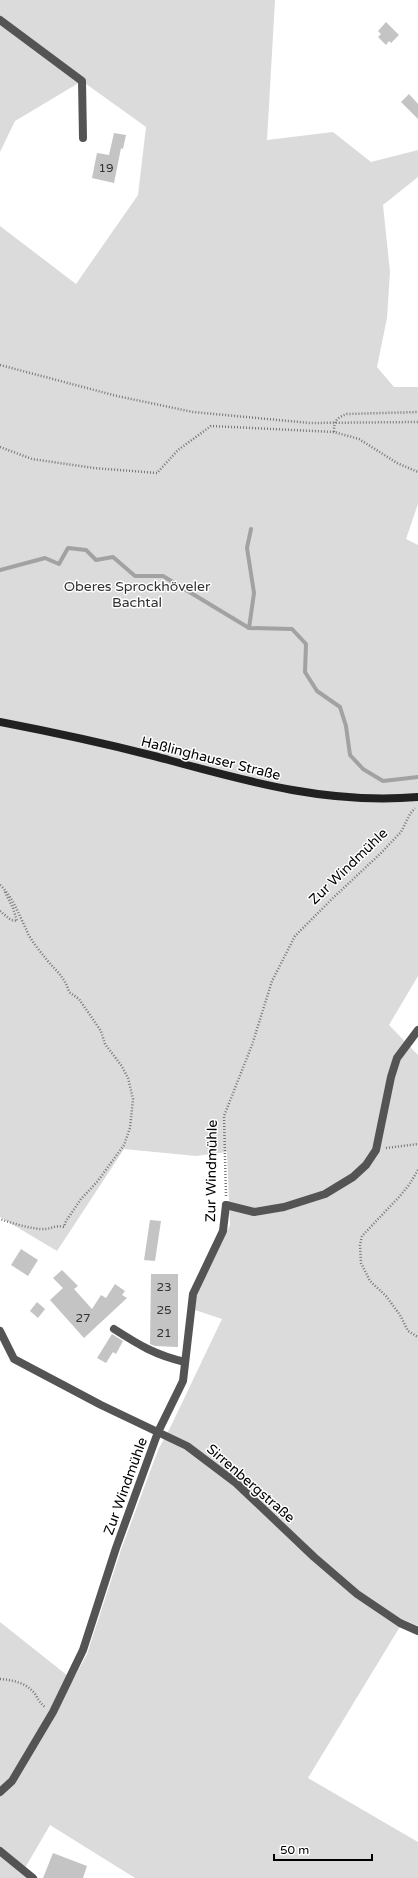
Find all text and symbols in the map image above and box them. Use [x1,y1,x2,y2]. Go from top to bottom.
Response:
house number: 19 [98,161,114,175]
park label: Oberes Sprockhöveler Bachtal [64,578,211,611]
street label: Haßlinghauser Straße [139,733,282,784]
street label: Zur Windmühle [306,825,391,908]
street label: Zur Windmühle [202,1120,221,1222]
house number: 23 [156,1280,172,1294]
house number: 25 [156,1303,172,1317]
house number: 27 [75,1311,91,1325]
house number: 21 [156,1326,172,1340]
street label: Zur Windmühle [100,1435,151,1537]
street label: Sirrenbergstraße [203,1440,298,1526]
scale bar [274,1836,372,1862]
text: 50 m [280,1843,309,1857]

